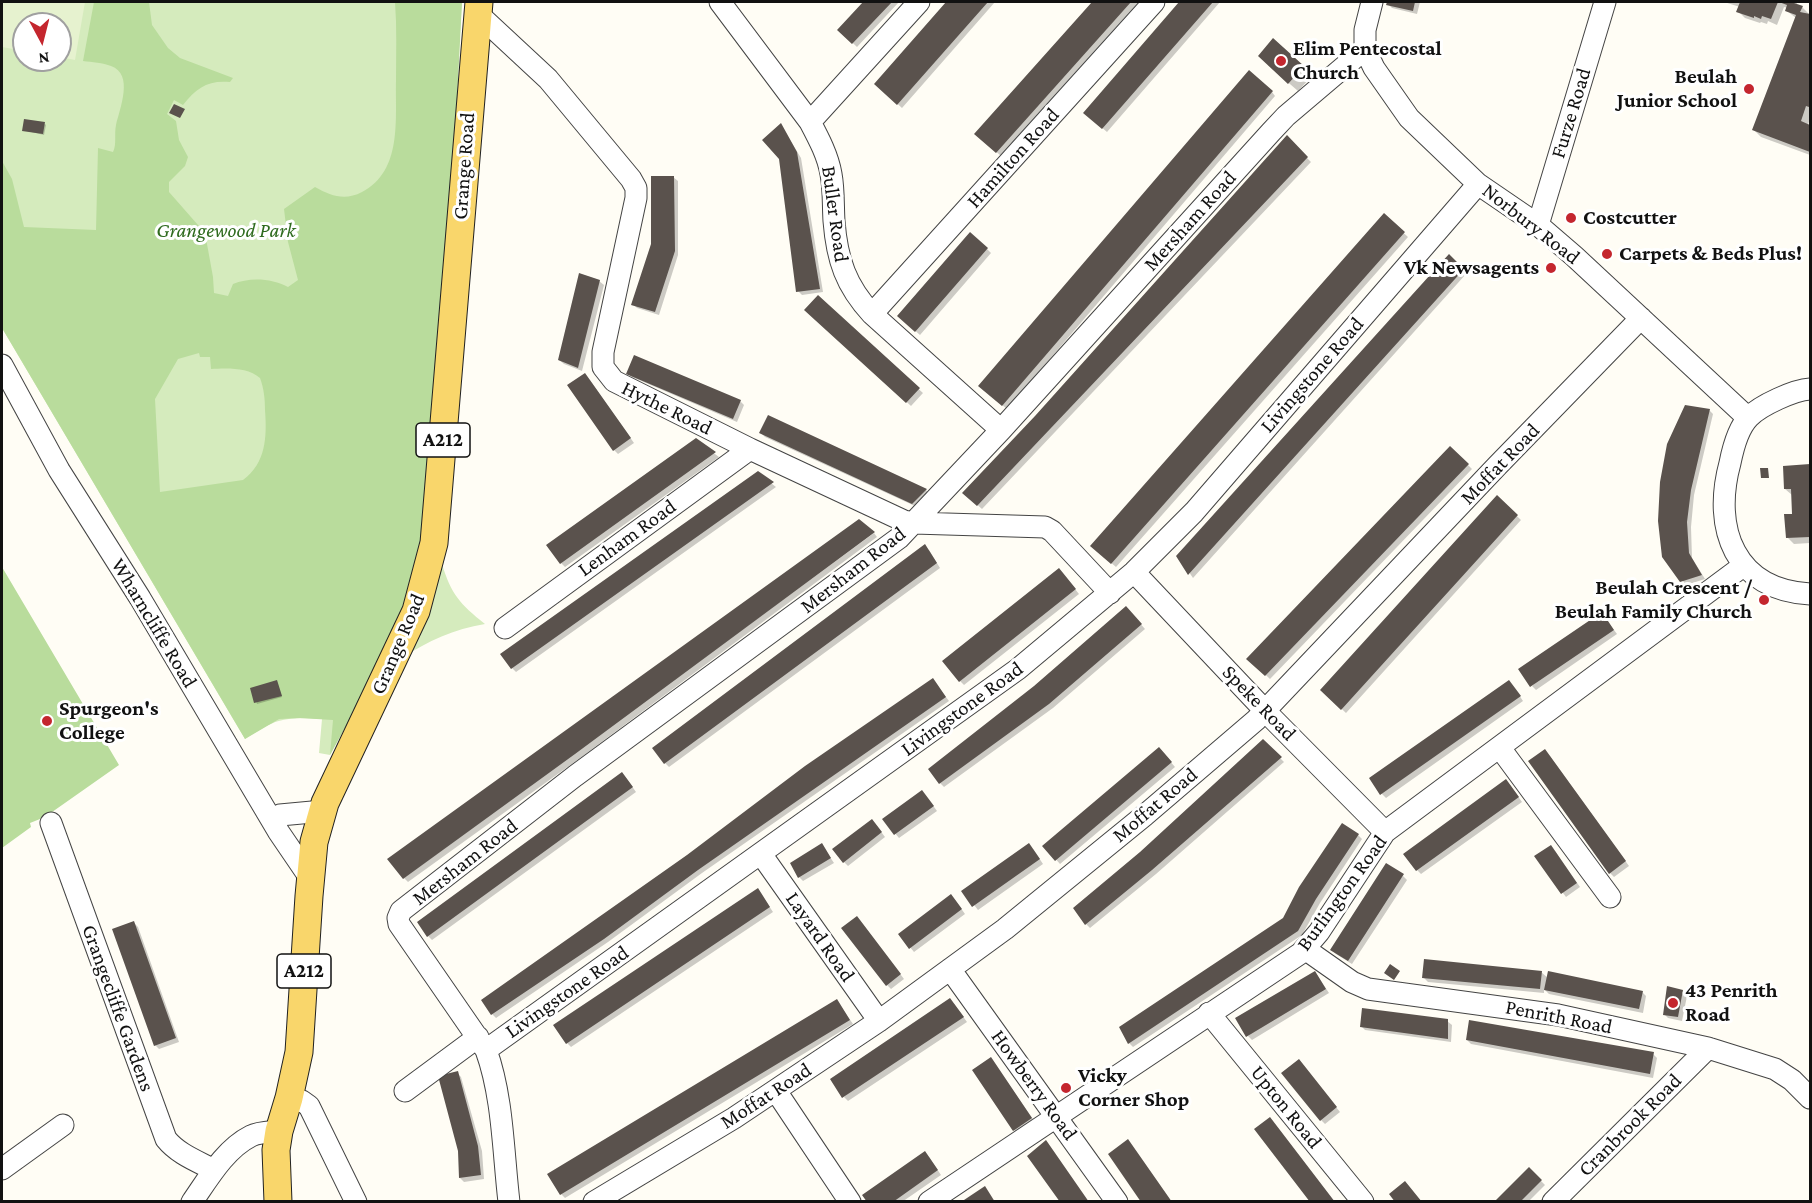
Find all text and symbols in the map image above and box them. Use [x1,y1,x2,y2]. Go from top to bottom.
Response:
north arrow [12,12,72,72]
place label: Elim Pentecostal Church [1293,36,1442,86]
text: N [38,49,50,67]
marker: Elim Pentecostal Church [1274,54,1288,68]
place label: Beulah Junior School [1617,64,1737,114]
street label: Furze Road [1545,65,1597,161]
marker: Beulah Junior School [1742,82,1756,96]
street label: Hamilton Road [961,103,1065,213]
street label: Grange Road [448,112,480,220]
street label: Buller Road [816,164,854,264]
street label: Mersham Road [1138,166,1242,276]
street label: Norbury Road [1477,178,1585,270]
place label: Costcutter [1583,205,1677,231]
marker: Costcutter [1564,211,1578,225]
park label: Grangewood Park [156,218,296,244]
place label: Carpets & Beds Plus! [1619,241,1802,267]
marker: Carpets & Beds Plus! [1600,247,1614,261]
place label: Vk Newsagents [1404,255,1539,281]
marker: Vk Newsagents [1544,261,1558,275]
street label: Livingstone Road [1255,312,1369,438]
street label: Hythe Road [618,375,716,441]
street label: Moffat Road [1455,418,1545,510]
road number: A212 [416,423,470,457]
street label: Lenham Road [573,494,681,582]
street label: Mersham Road [795,521,911,619]
street label: Wharncliffe Road [105,554,203,692]
place label: Beulah Crescent / Beulah Family Church [1555,575,1752,625]
street label: Grange Road [365,590,431,698]
marker: Beulah Crescent / Beulah Family Church [1757,593,1771,607]
street label: Livingstone Road [896,656,1028,762]
street label: Speke Road [1217,660,1301,746]
place label: Spurgeon's College [59,696,159,746]
marker: Spurgeon's College [40,714,54,728]
street label: Moffat Road [1107,762,1203,848]
street label: Mersham Road [407,813,523,911]
street label: Burlington Road [1291,830,1393,956]
street label: Layard Road [780,887,860,987]
street label: Grangecliffe Gardens [76,921,160,1095]
street label: Livingstone Road [500,940,634,1044]
road number: A212 [277,954,331,988]
place label: 43 Penrith Road [1685,978,1778,1028]
street label: Penrith Road [1503,994,1615,1040]
marker: 43 Penrith Road [1666,996,1680,1010]
street label: Howberry Road [985,1025,1083,1145]
street label: Moffat Road [716,1057,816,1135]
street label: Upton Road [1245,1060,1327,1154]
place label: Vicky Corner Shop [1078,1063,1189,1113]
street label: Cranbrook Road [1573,1068,1687,1182]
marker: Vicky Corner Shop [1059,1081,1073,1095]

